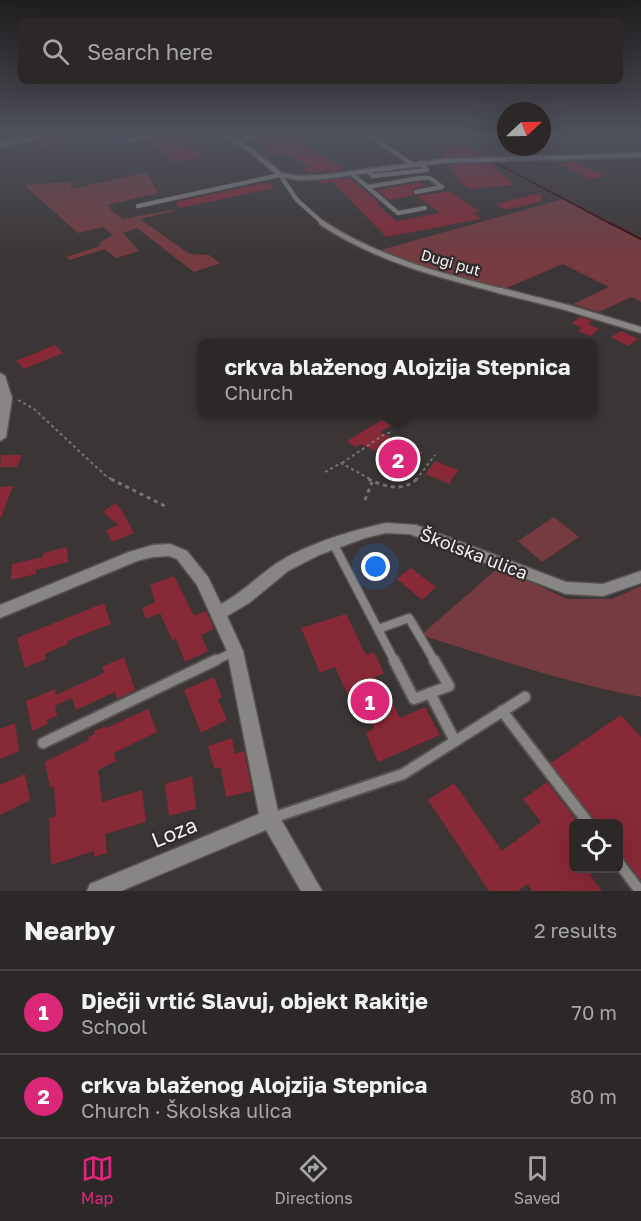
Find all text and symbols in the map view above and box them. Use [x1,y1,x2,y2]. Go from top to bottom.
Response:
search box [18,18,623,84]
icon: search [39,35,72,68]
text: Search here [87,38,213,65]
north arrow [497,102,551,156]
street label: Dugi put [419,245,483,279]
popup [198,339,597,417]
text: crkva blaženog Alojzija Stepnica [224,353,571,380]
text: Church [224,380,293,404]
pin: 2 [378,436,418,482]
street label: Školska ulica [417,522,531,584]
your location [361,552,390,581]
pin: 1 [350,678,389,724]
street label: Loza [147,811,201,853]
map controls [569,819,623,873]
button: locate [569,819,623,873]
text: Nearby [24,915,115,946]
text: 2 results [534,918,617,942]
text: Dječji vrtić Slavuj, objekt Rakitje [81,987,428,1014]
text: 1 [38,1000,49,1024]
text: 70 m [571,1000,617,1024]
text: School [81,1014,147,1038]
text: crkva blaženog Alojzija Stepnica [81,1071,427,1098]
text: 2 [37,1084,50,1108]
text: 80 m [570,1084,617,1108]
text: Church · Školska ulica [81,1098,292,1122]
tab: Map [81,1152,114,1208]
tab: Directions [275,1152,353,1208]
tab: Saved [514,1152,560,1208]

